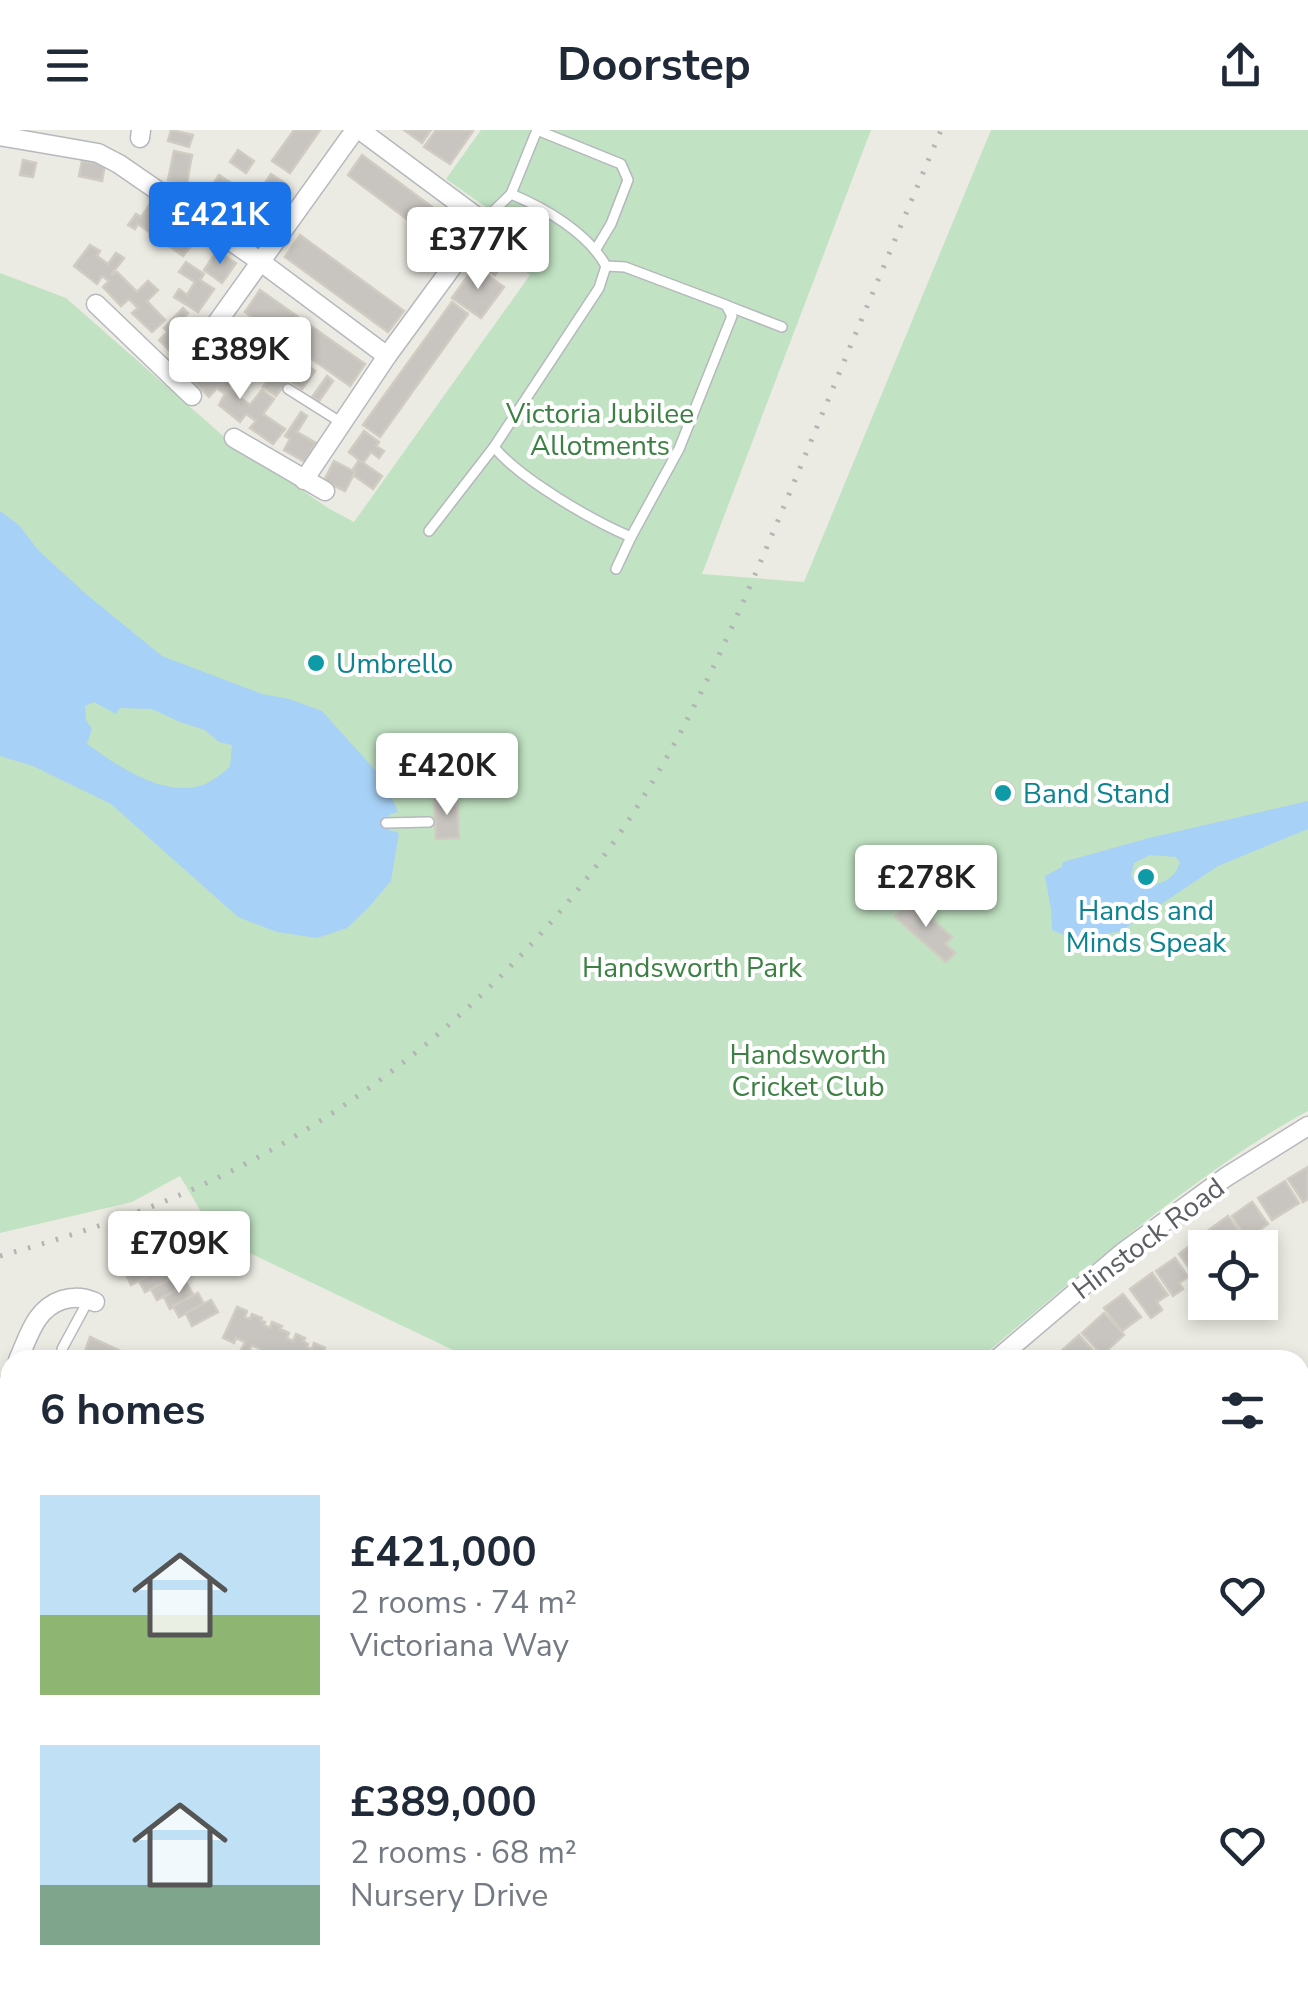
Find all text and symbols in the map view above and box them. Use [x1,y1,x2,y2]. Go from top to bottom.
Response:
text: Doorstep [557,35,751,96]
icon: menu [40,38,95,93]
icon: share [1213,38,1268,93]
pin: £421K [150,182,290,267]
text: £421K [171,193,269,236]
pin: £377K [408,207,548,292]
text: £377K [429,218,527,261]
pin: £389K [170,317,310,402]
text: £389K [191,328,289,371]
park label: Victoria Jubilee Allotments [505,395,694,465]
place label: Umbrello [336,645,453,683]
marker: Umbrello [305,652,327,674]
pin: £420K [377,733,517,818]
text: £420K [398,744,496,787]
place label: Band Stand [1023,775,1170,813]
marker: Band Stand [992,782,1014,804]
pin: £278K [856,845,996,930]
text: £278K [877,856,975,899]
marker: Hands and Minds Speak [1135,866,1157,888]
place label: Hands and Minds Speak [1066,892,1227,962]
park label: Handsworth Park [582,949,803,987]
park label: Handsworth Cricket Club [730,1036,886,1106]
street label: Hinstock Road [1065,1169,1233,1309]
pin: £709K [109,1211,249,1296]
text: £709K [130,1222,228,1265]
map controls [1188,1230,1278,1320]
button: locate [1188,1230,1278,1320]
text: 6 homes [40,1382,205,1439]
icon: filters [1215,1383,1270,1438]
text: £421,000 [350,1524,537,1581]
icon: home [120,1535,240,1655]
icon: heart [1215,1568,1270,1623]
text: 2 rooms · 74 m² [350,1581,577,1624]
text: Victoriana Way [350,1624,569,1667]
text: £389,000 [350,1774,537,1831]
icon: home [120,1785,240,1905]
icon: heart [1215,1818,1270,1873]
text: 2 rooms · 68 m² [350,1831,577,1874]
text: Nursery Drive [350,1874,548,1917]

